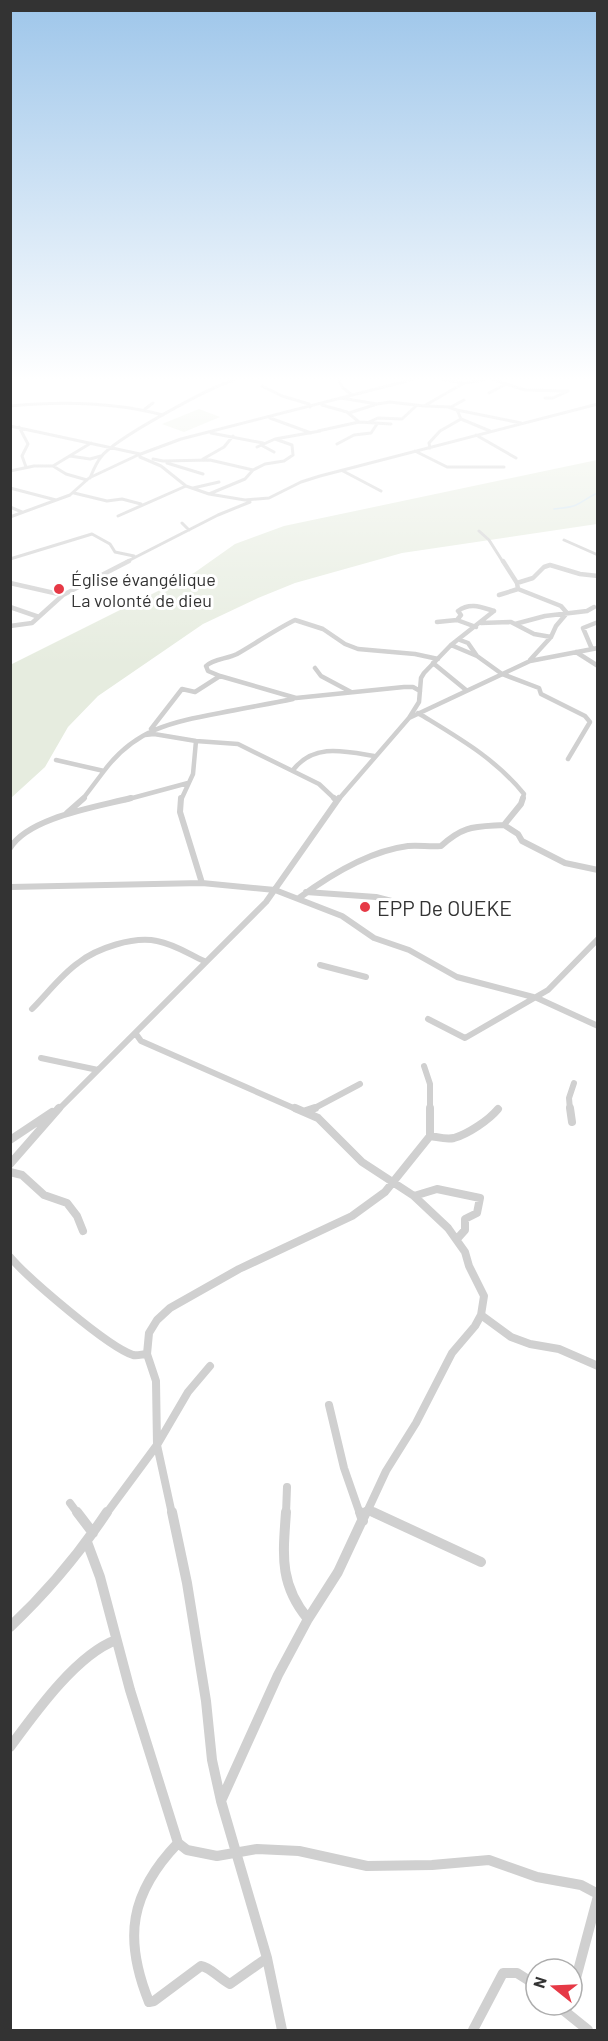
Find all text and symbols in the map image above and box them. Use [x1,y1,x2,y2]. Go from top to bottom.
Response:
place label: Église évangélique La volonté de dieu [71,568,216,611]
marker: Église évangélique La volonté de dieu [52,582,66,596]
place label: EPP De OUEKE [377,895,512,920]
marker: EPP De OUEKE [358,900,372,914]
north arrow [524,1957,584,2017]
text: N [529,1974,550,1990]

